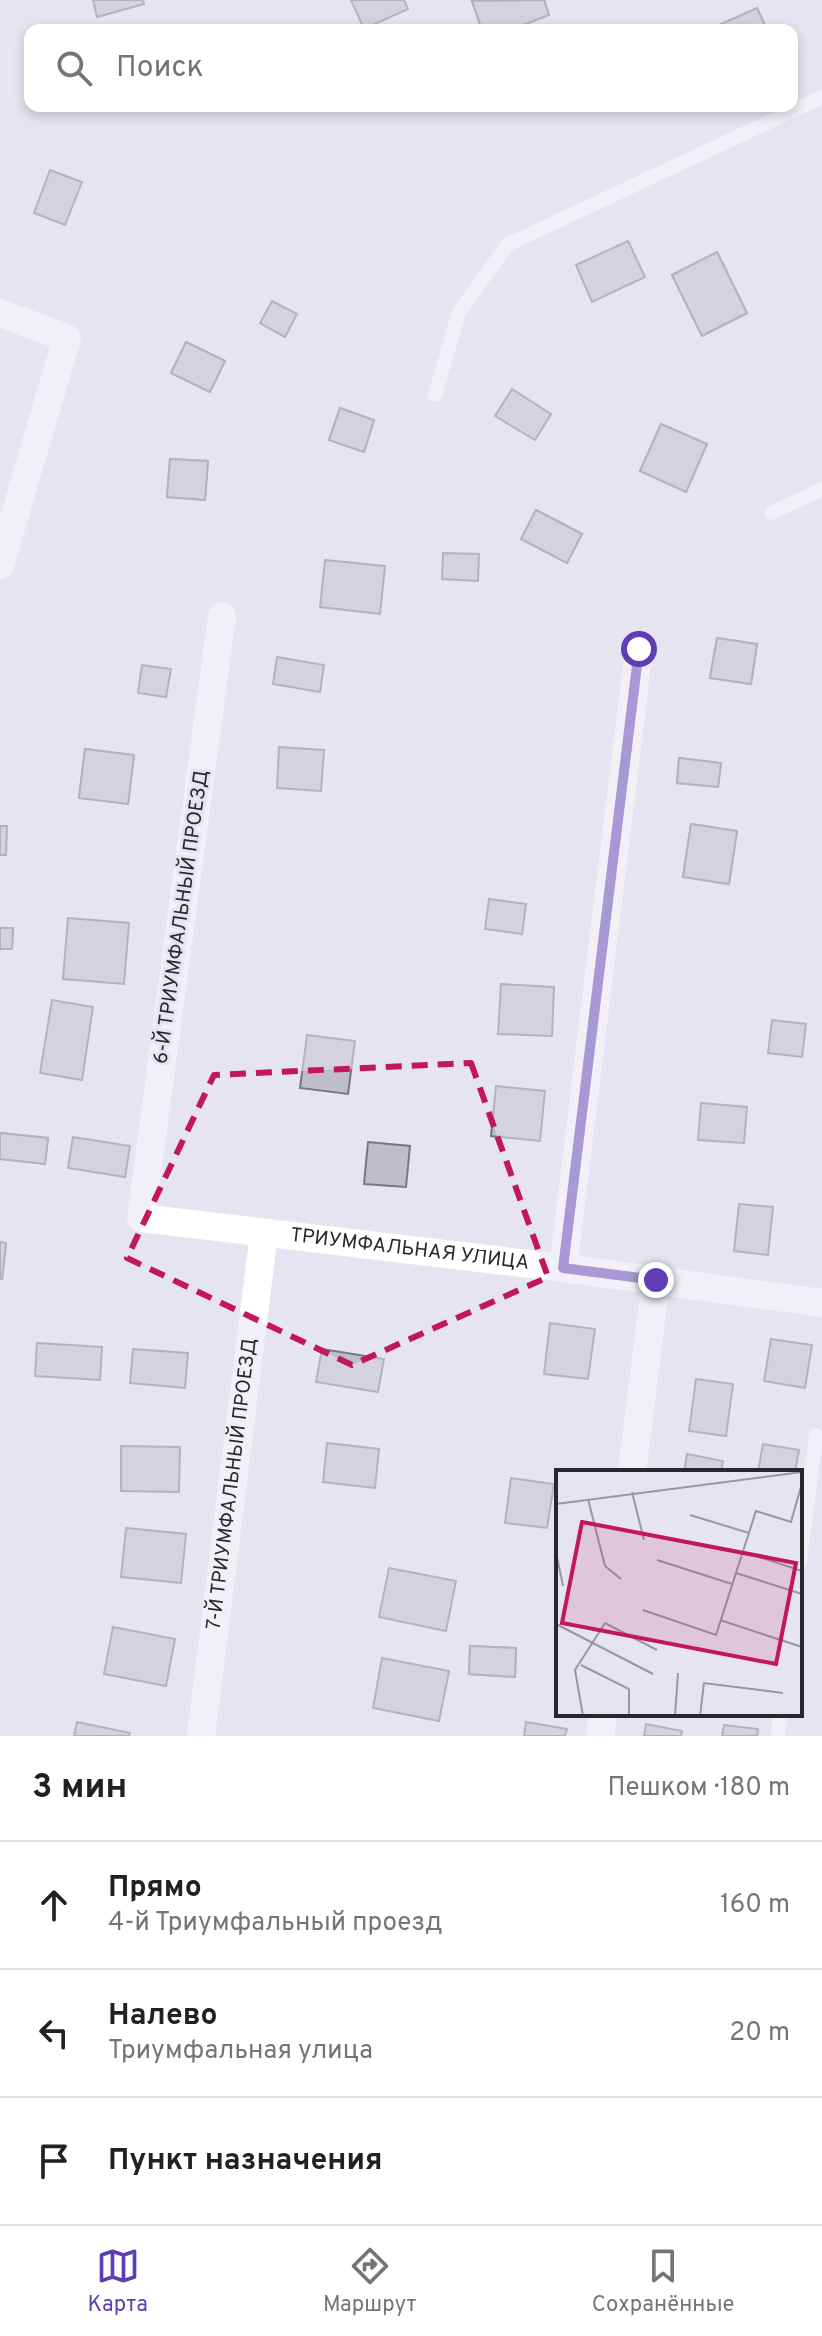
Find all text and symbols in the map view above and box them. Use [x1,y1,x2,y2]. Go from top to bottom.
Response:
search box [24,24,798,112]
icon: search [52,46,96,90]
text: Поиск [116,50,204,87]
route start [621,631,657,667]
street label: 6-Й ТРИУМФАЛЬНЫЙ ПРОЕЗД [147,768,215,1066]
street label: ТРИУМФАЛЬНАЯ УЛИЦА [289,1223,531,1277]
route end [638,1262,674,1298]
street label: 7-Й ТРИУМФАЛЬНЫЙ ПРОЕЗД [201,1337,264,1631]
inset map [556,1470,802,1716]
text: 3 мин [32,1767,127,1810]
text: Пешком · 180 m [607,1772,790,1805]
text: Прямо [108,1870,202,1907]
icon: ahead [32,1883,76,1927]
text: 160 m [720,1889,790,1922]
text: 4-й Триумфальный проезд [108,1907,443,1940]
text: Налево [108,1998,217,2035]
icon: left [32,2011,76,2055]
text: 20 m [729,2017,790,2050]
text: Триумфальная улица [108,2035,373,2068]
icon: arrive [32,2139,76,2183]
text: Пункт назначения [108,2143,382,2180]
tab: Карта [88,2244,148,2319]
tab: Маршрут [323,2244,417,2319]
tab: Сохранённые [592,2244,734,2319]

